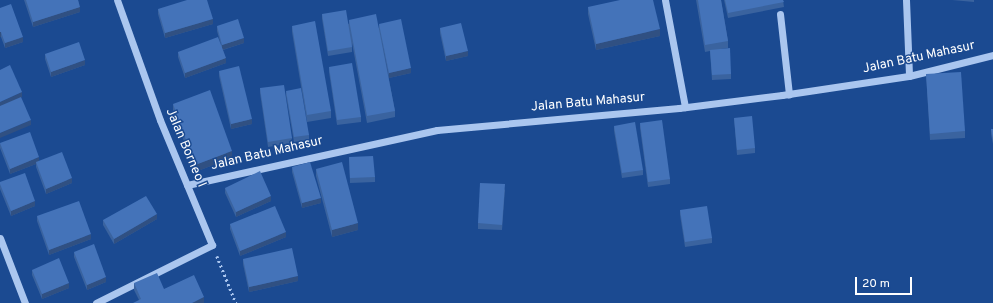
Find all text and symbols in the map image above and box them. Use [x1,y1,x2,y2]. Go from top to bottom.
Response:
street label: Jalan Batu Mahasur [861,38,977,78]
street label: Jalan Batu Mahasur [530,90,646,116]
street label: Jalan Borneo I [161,106,209,190]
street label: Jalan Batu Mahasur [209,134,325,174]
scale bar [857,269,914,295]
text: 20 m [862,276,890,292]

